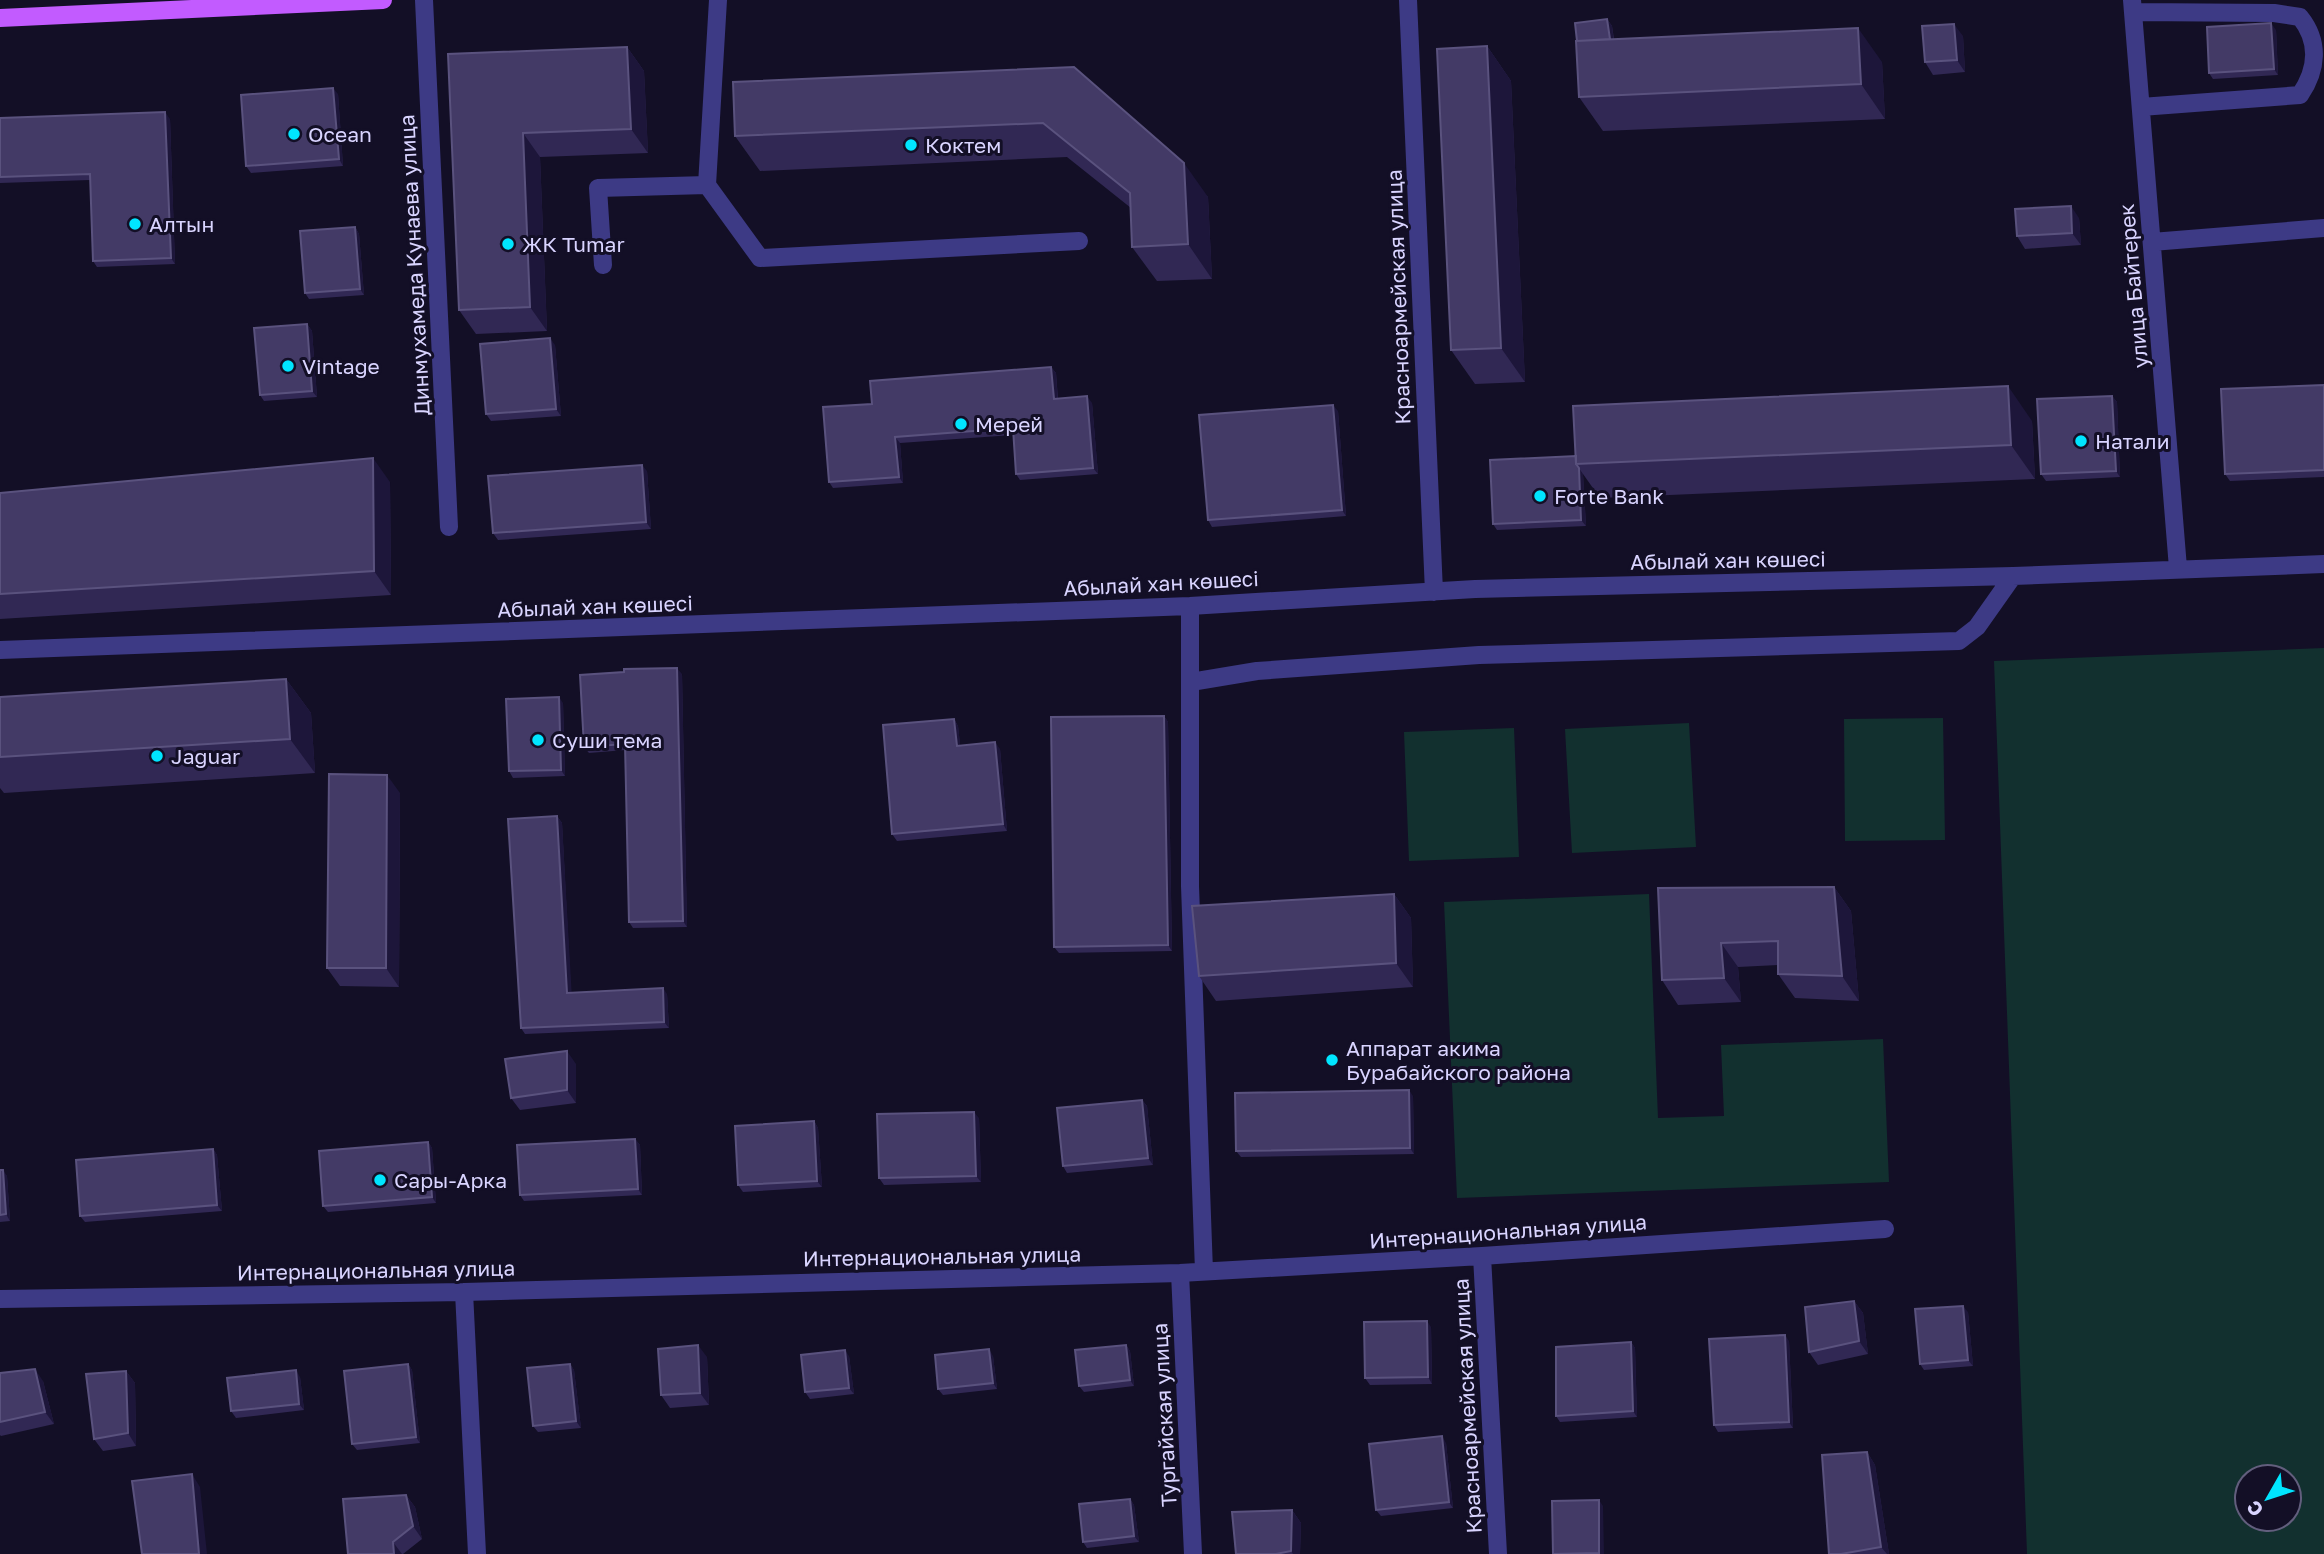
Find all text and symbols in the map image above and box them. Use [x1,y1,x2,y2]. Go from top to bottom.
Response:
street label: Динмухамеда Кунаева улица [393,114,435,416]
place label: Ocean [308,121,372,147]
marker: Ocean [286,126,302,142]
place label: Коктем [925,132,1001,158]
marker: Коктем [903,137,919,153]
street label: Красноармейская улица [1381,169,1415,425]
street label: улица Байтерек [2113,203,2153,369]
place label: Алтын [149,211,214,237]
marker: Алтын [127,216,143,232]
place label: ЖК Tumar [522,231,625,257]
marker: ЖК Tumar [500,236,516,252]
place label: Vintage [302,353,380,379]
marker: Vintage [280,358,296,374]
place label: Мерей [975,411,1043,437]
marker: Мерей [953,416,969,432]
place label: Натали [2095,428,2169,454]
marker: Натали [2073,433,2089,449]
place label: Forte Bank [1554,483,1664,509]
marker: Forte Bank [1532,488,1548,504]
street label: Абылай хан көшесі [1630,545,1826,575]
street label: Абылай хан көшесі [1063,565,1259,601]
street label: Абылай хан көшесі [497,590,693,622]
place label: Суши тема [552,727,662,753]
marker: Суши тема [530,732,546,748]
place label: Jaguar [171,743,240,769]
marker: Jaguar [149,748,165,764]
place label: Аппарат акима Бурабайского района [1346,1035,1571,1085]
marker: Аппарат акима Бурабайского района [1324,1052,1340,1068]
place label: Сары-Арка [394,1167,507,1193]
marker: Сары-Арка [372,1172,388,1188]
street label: Интернациональная улица [1368,1208,1648,1254]
street label: Интернациональная улица [803,1241,1081,1271]
street label: Интернациональная улица [237,1255,515,1285]
street label: Красноармейская улица [1447,1278,1487,1534]
street label: Тургайская улица [1146,1323,1182,1507]
north arrow [2233,1463,2303,1533]
text: С [2241,1497,2268,1521]

